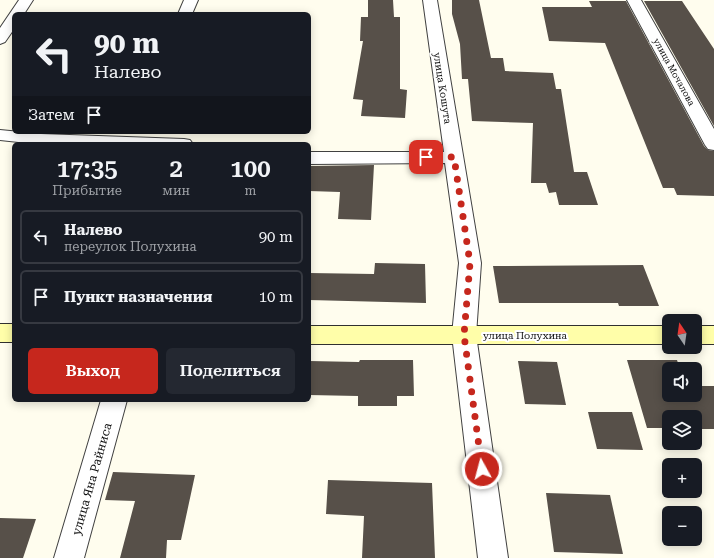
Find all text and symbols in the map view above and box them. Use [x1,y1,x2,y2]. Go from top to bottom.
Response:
text: 90 m [94,27,159,60]
icon: left [28,28,80,80]
street label: улица Мочалова [651,37,697,107]
street label: улица Кошута [431,52,454,125]
text: Налево [94,61,162,82]
icon: arrive [83,104,105,126]
text: Затем [28,106,75,124]
pin [409,140,443,174]
icon: arrive [415,146,437,168]
text: 17:35 [57,155,118,183]
text: 2 [169,155,183,183]
text: 100 [230,155,271,183]
text: Прибытие [52,183,122,198]
text: мин [162,183,190,198]
text: m [245,183,256,198]
text: Налево [64,221,123,239]
icon: left [30,226,52,248]
text: 90 m [259,228,293,246]
text: переулок Полухина [64,239,196,254]
icon: arrive [30,286,52,308]
text: Пункт назначения [64,288,212,306]
text: 10 m [259,288,293,306]
north arrow [662,314,702,354]
map controls [662,314,702,546]
street label: улица Полухина [483,330,568,341]
button: Выход [28,348,158,394]
button: Поделиться [166,348,295,394]
button: sound [662,362,702,402]
button: layers [662,410,702,450]
street label: улица Яна Райниса [69,421,115,537]
position arrow [461,448,503,490]
button: + [662,458,702,498]
button: − [662,506,702,546]

